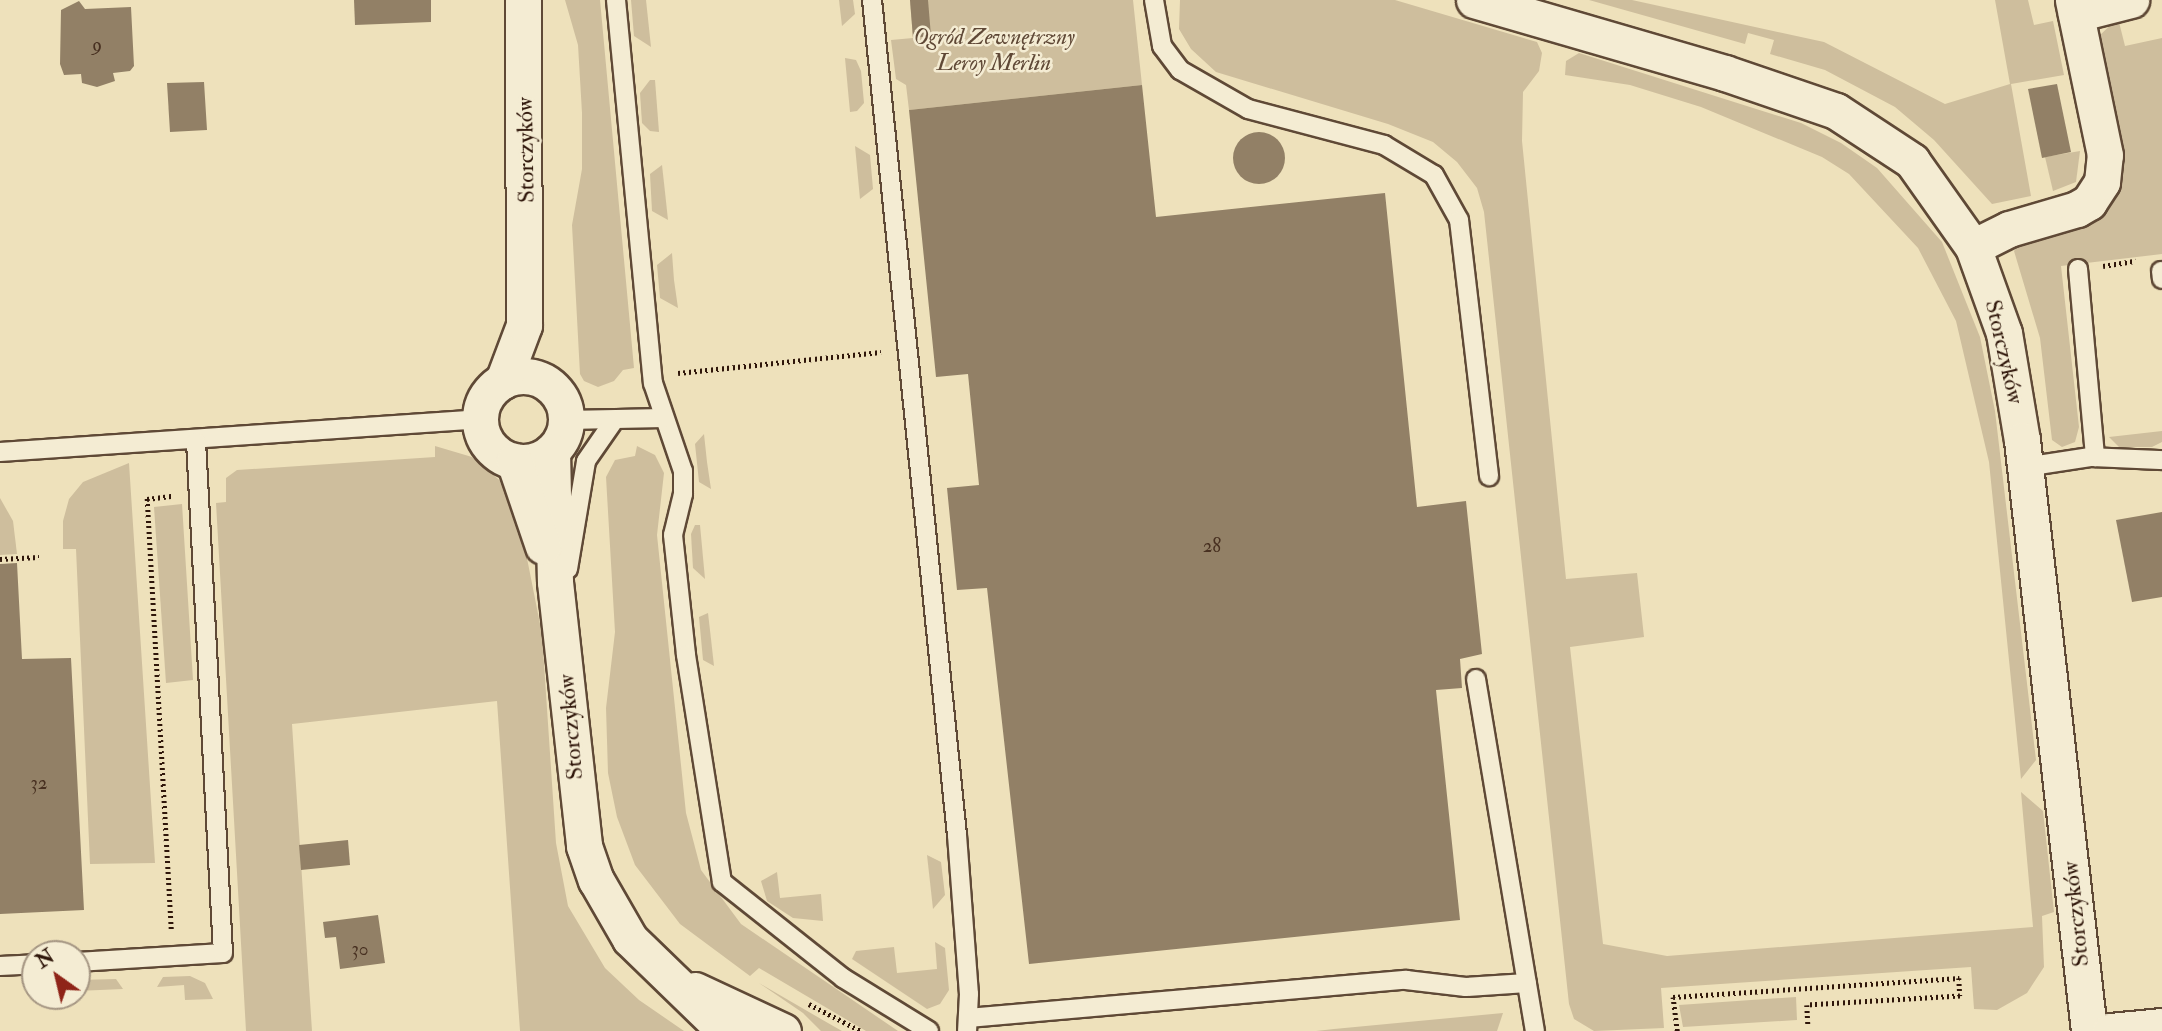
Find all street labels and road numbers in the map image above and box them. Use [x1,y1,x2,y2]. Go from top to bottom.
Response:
street label: Storczyków [511,97,541,203]
street label: Storczyków [1979,297,2029,407]
street label: Storczyków [553,673,589,781]
street label: Storczyków [2057,860,2095,968]

